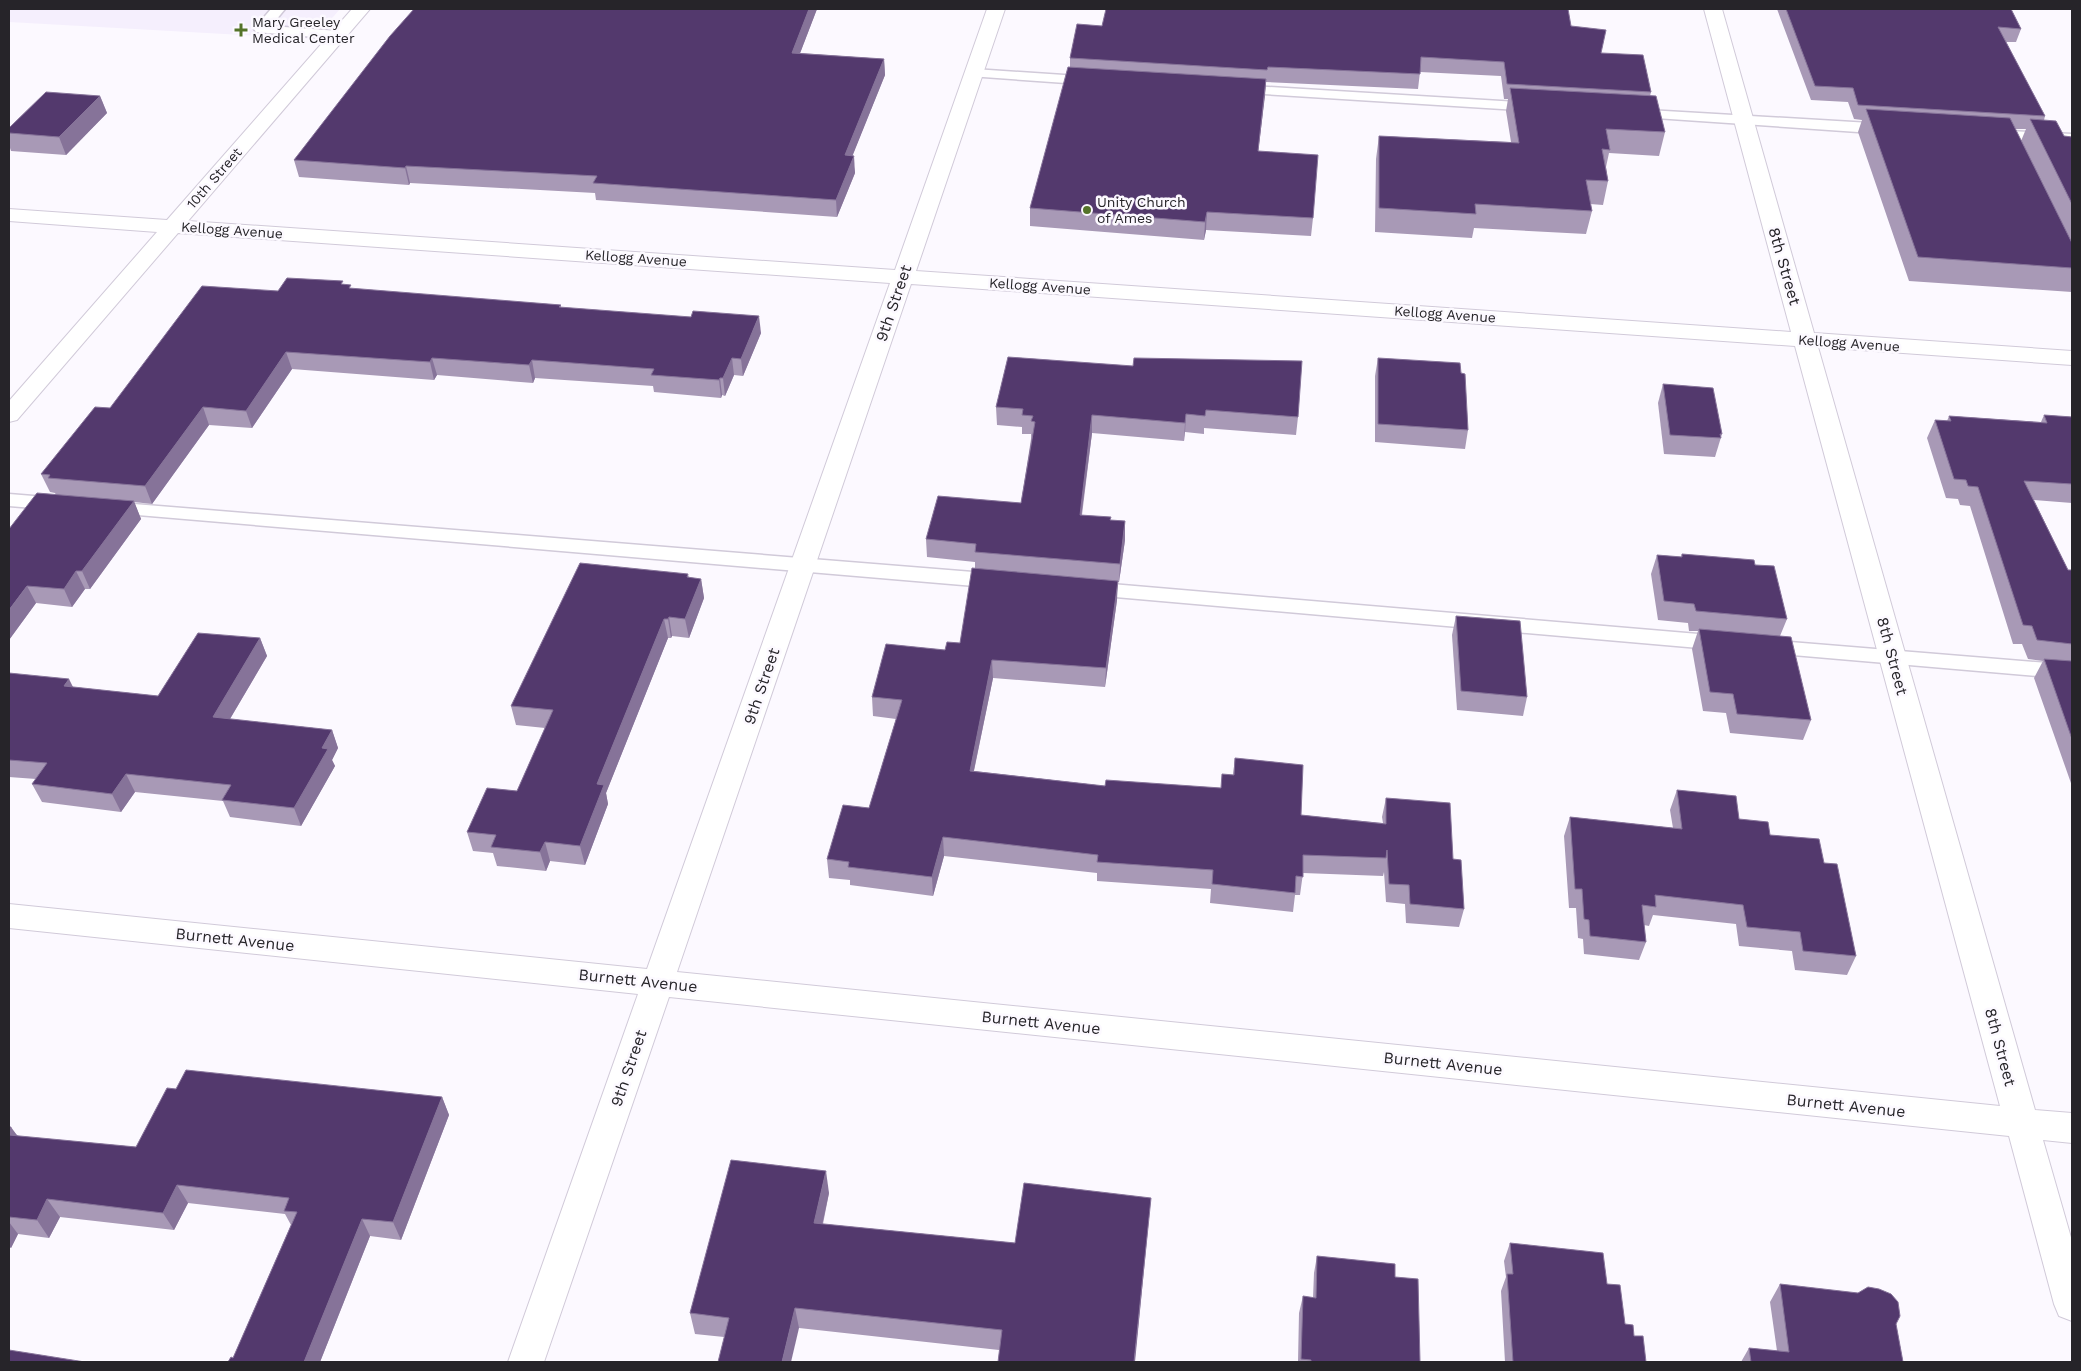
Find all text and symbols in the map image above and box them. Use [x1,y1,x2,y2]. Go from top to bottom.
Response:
place label: Mary Greeley Medical Center [252,14,355,46]
marker: Mary Greeley Medical Center [234,23,248,37]
street label: 10th Street [183,144,245,212]
place label: Unity Church of Ames [1097,194,1186,226]
marker: Unity Church of Ames [1081,204,1093,216]
street label: Kellogg Avenue [180,218,284,242]
street label: 8th Street [1764,225,1805,308]
street label: Kellogg Avenue [584,246,688,270]
street label: 9th Street [871,262,916,344]
street label: Kellogg Avenue [988,274,1092,298]
street label: Kellogg Avenue [1393,302,1497,326]
street label: Kellogg Avenue [1797,331,1901,355]
street label: 8th Street [1873,615,1912,698]
street label: 9th Street [739,645,784,727]
street label: Burnett Avenue [175,924,295,955]
street label: Burnett Avenue [578,965,698,996]
street label: 8th Street [1981,1006,2020,1089]
street label: Burnett Avenue [981,1007,1101,1038]
street label: 9th Street [606,1027,651,1109]
street label: Burnett Avenue [1383,1048,1503,1079]
street label: Burnett Avenue [1786,1090,1906,1121]

